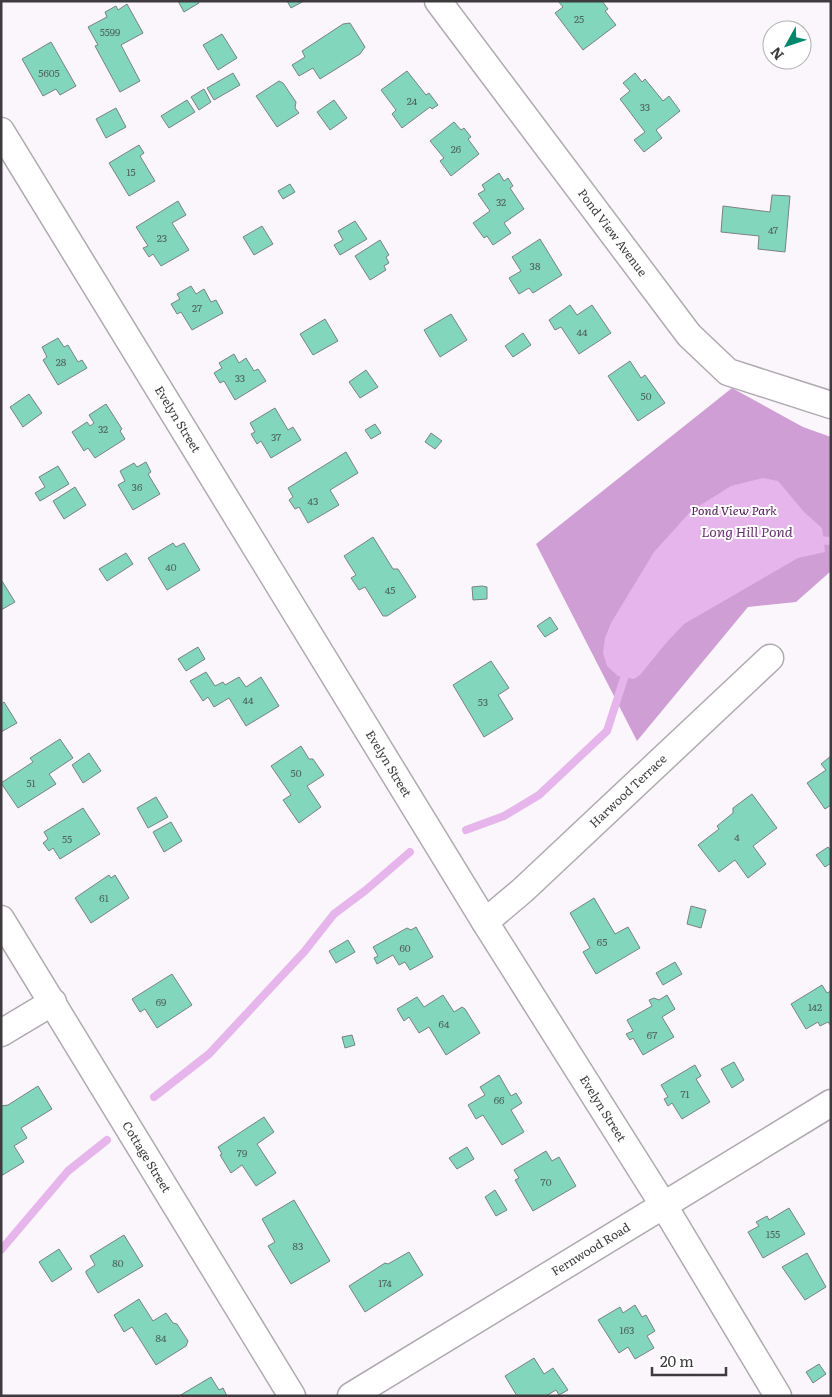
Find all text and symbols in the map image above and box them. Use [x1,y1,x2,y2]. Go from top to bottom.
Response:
house number: 25 [574,11,584,26]
north arrow [762,20,812,70]
house number: 5599 [100,24,120,39]
text: N [765,43,788,65]
house number: 5605 [38,65,60,80]
house number: 24 [407,93,418,108]
house number: 33 [640,99,650,114]
house number: 26 [451,141,462,156]
house number: 15 [126,164,136,179]
street label: Pond View Avenue [574,185,652,280]
house number: 32 [496,194,506,209]
house number: 47 [768,222,778,237]
house number: 23 [157,230,167,245]
house number: 38 [530,258,541,273]
house number: 27 [192,300,202,315]
house number: 44 [576,324,588,339]
house number: 28 [56,354,67,369]
house number: 33 [235,370,245,385]
street label: Evelyn Street [151,382,206,456]
house number: 50 [641,388,652,403]
house number: 32 [98,421,108,436]
house number: 37 [271,429,281,444]
house number: 36 [132,479,143,494]
house number: 43 [308,493,318,508]
park label: Pond View Park [691,501,777,519]
water label: Long Hill Pond [701,521,793,541]
house number: 40 [165,559,177,574]
house number: 45 [385,582,395,597]
house number: 44 [242,692,254,707]
house number: 53 [478,694,488,709]
street label: Evelyn Street [362,726,417,800]
street label: Harwood Terrace [585,750,670,831]
house number: 50 [291,765,302,780]
house number: 51 [26,775,36,790]
house number: 4 [734,829,740,844]
house number: 55 [62,831,72,846]
house number: 61 [99,890,109,905]
house number: 65 [597,934,607,949]
house number: 60 [399,940,411,955]
house number: 69 [156,994,166,1009]
house number: 142 [808,999,822,1014]
house number: 64 [439,1016,450,1031]
house number: 67 [647,1027,657,1042]
street label: Evelyn Street [576,1071,631,1145]
house number: 71 [680,1086,690,1101]
house number: 66 [494,1092,505,1107]
street label: Cottage Street [118,1117,176,1196]
house number: 79 [237,1145,247,1160]
house number: 70 [541,1174,552,1189]
street label: Fernwood Road [547,1217,634,1280]
house number: 155 [766,1226,780,1241]
house number: 83 [293,1238,303,1253]
house number: 80 [112,1255,124,1270]
house number: 174 [378,1275,392,1290]
house number: 163 [620,1322,634,1337]
house number: 84 [155,1330,167,1345]
scale bar [652,1344,726,1376]
text: 20 m [660,1349,694,1372]

